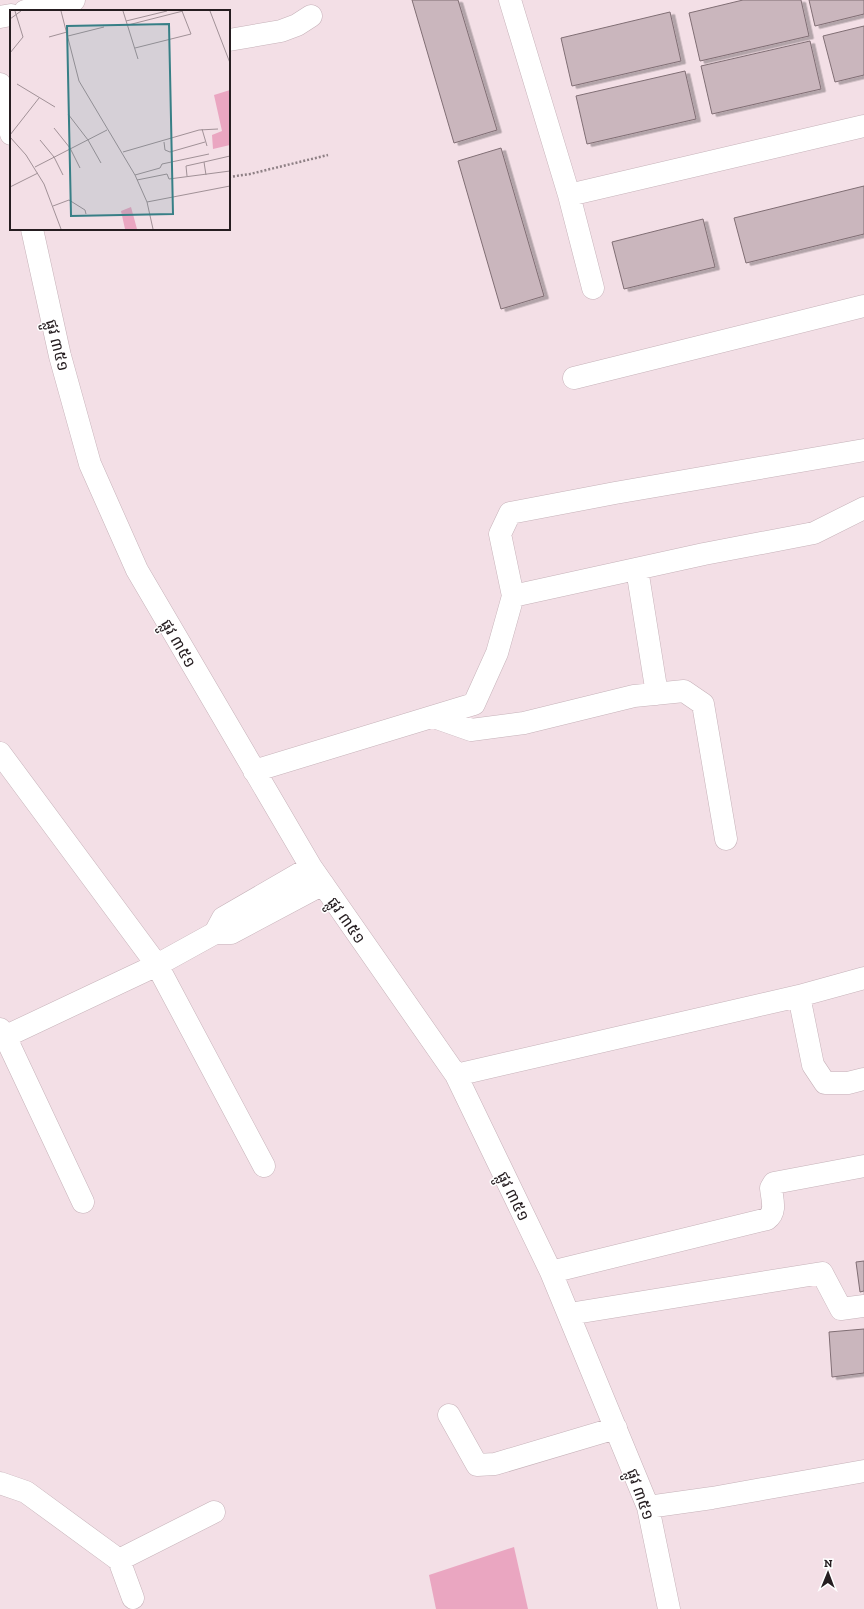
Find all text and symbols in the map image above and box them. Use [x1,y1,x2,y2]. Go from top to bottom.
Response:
inset map [10,10,230,230]
street label: ផ្លូវ ៣៥១ [37,317,73,374]
street label: ផ្លូវ ៣៥១ [153,616,200,673]
street label: ផ្លូវ ៣៥១ [320,893,370,950]
street label: ផ្លូវ ៣៥១ [489,1168,534,1226]
street label: ផ្លូវ ៣៥១ [618,1466,658,1524]
north arrow [808,1553,848,1593]
text: N [824,1557,833,1570]

